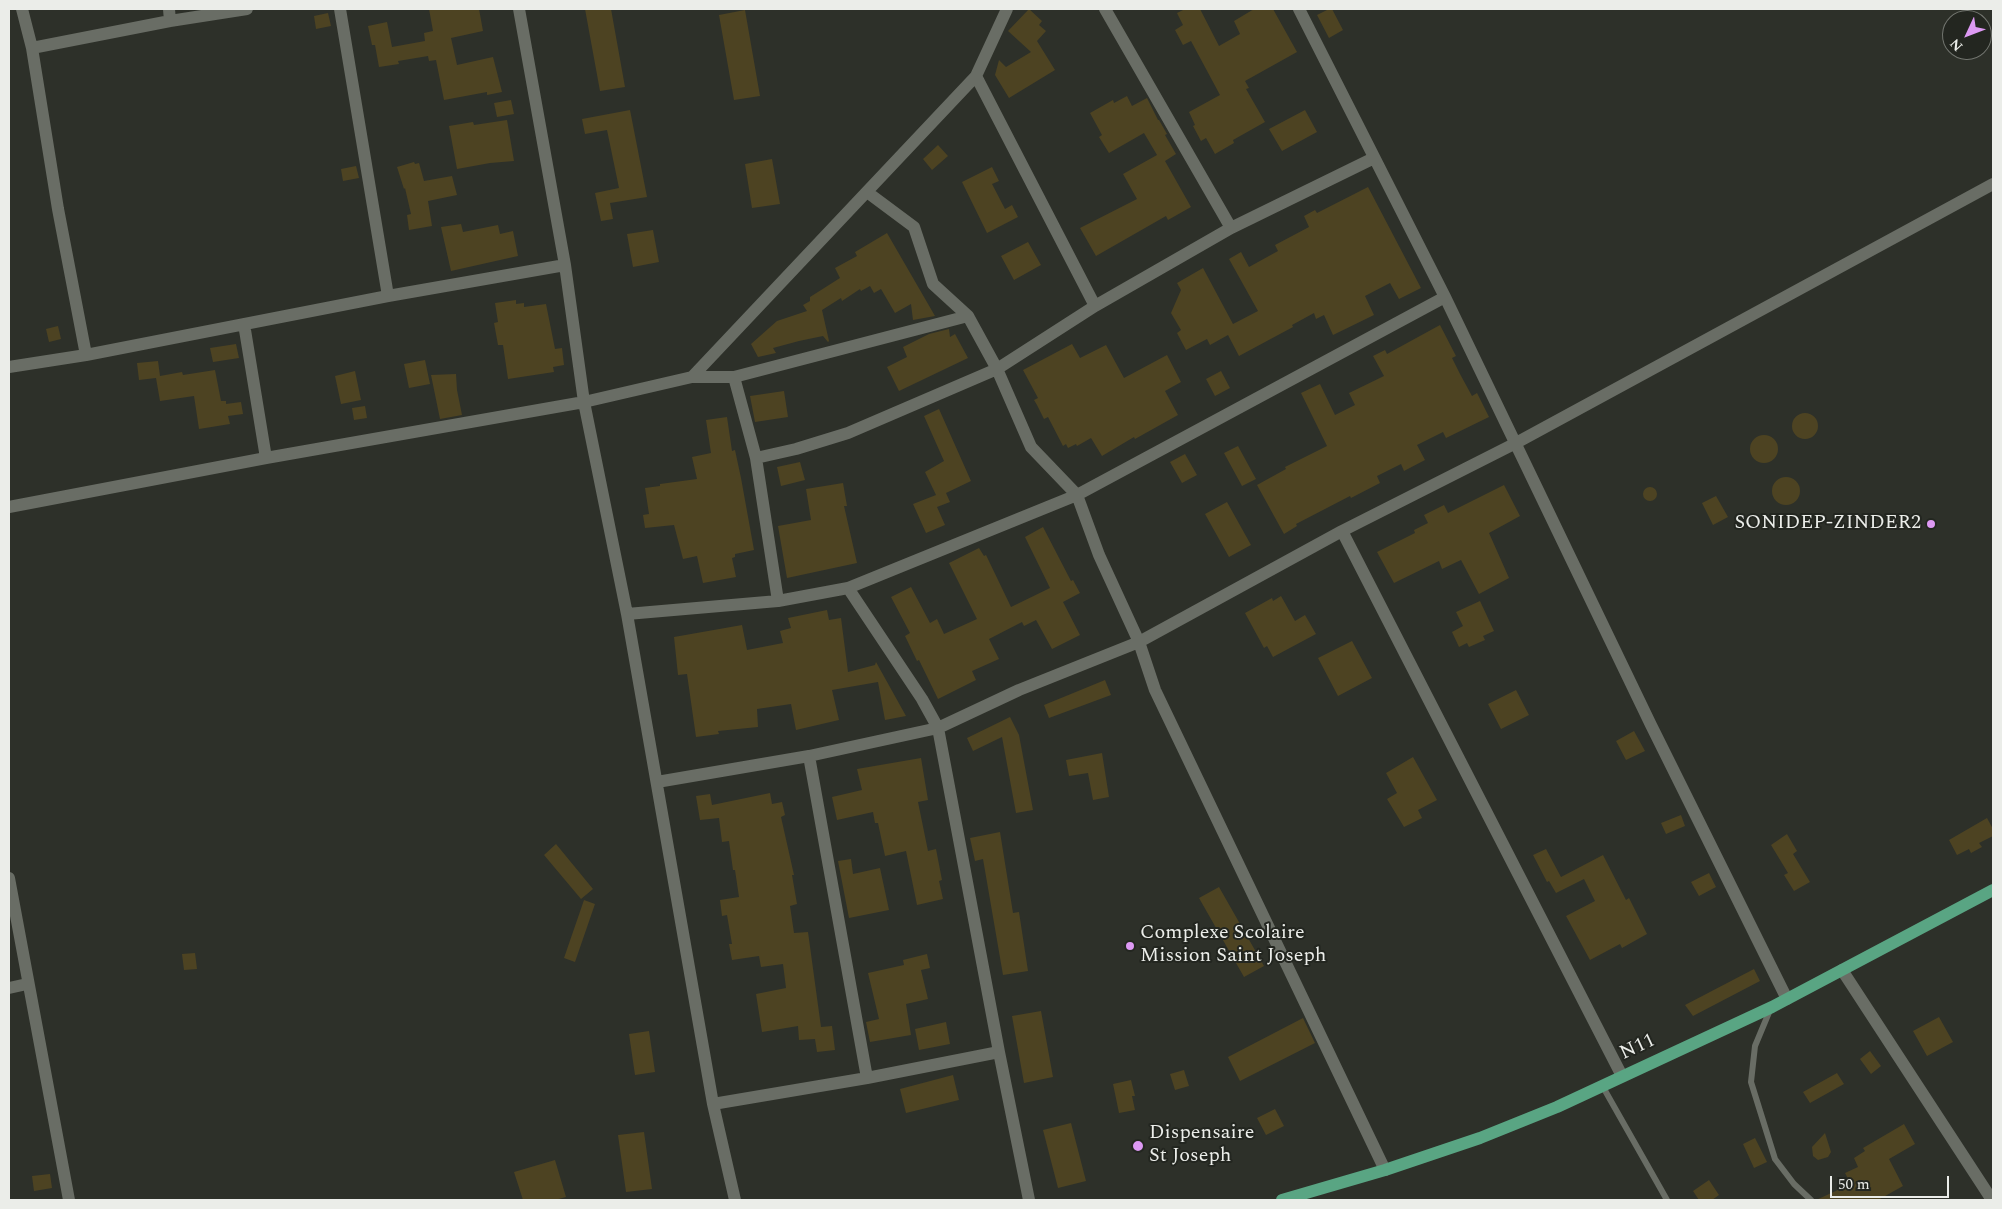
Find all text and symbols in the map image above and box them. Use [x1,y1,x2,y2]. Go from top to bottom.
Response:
north arrow [1942,10,1992,60]
text: N [1945,34,1968,56]
place label: SONIDEP-ZINDER2 [1734,512,1921,536]
marker: SONIDEP-ZINDER2 [1925,518,1937,530]
place label: Complexe Scolaire Mission Saint Joseph [1140,922,1326,969]
marker: Complexe Scolaire Mission Saint Joseph [1124,940,1136,952]
street label: N11 [1617,1030,1659,1066]
place label: Dispensaire St Joseph [1149,1122,1254,1169]
marker: Dispensaire St Joseph [1131,1139,1145,1153]
scale bar [1832,1166,1951,1198]
text: 50 m [1838,1173,1870,1196]

